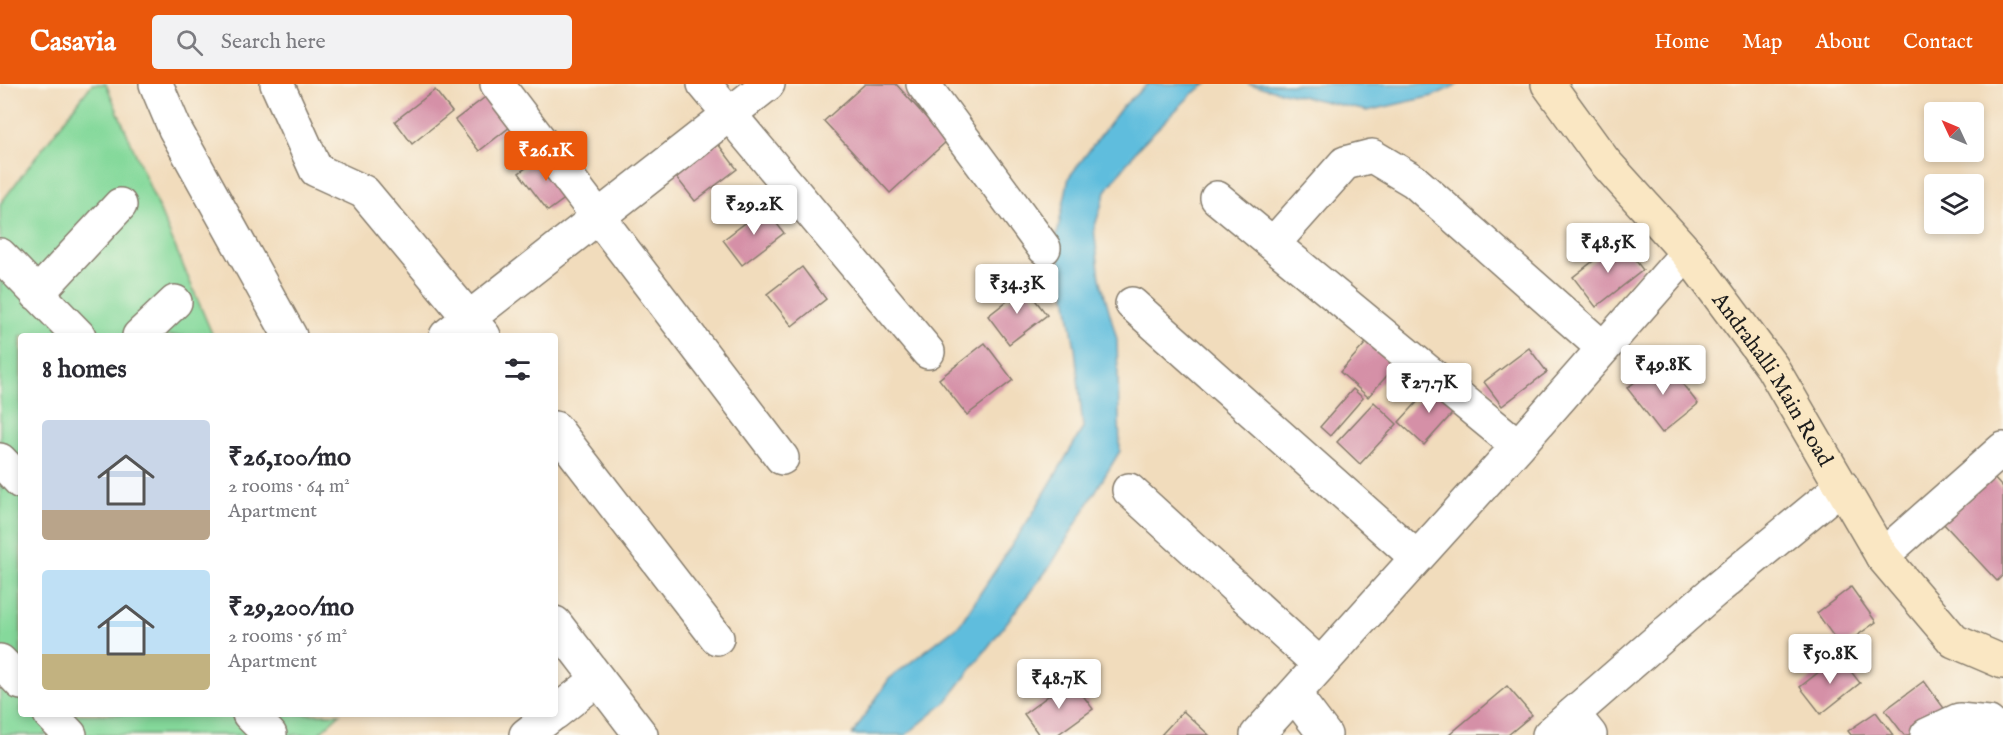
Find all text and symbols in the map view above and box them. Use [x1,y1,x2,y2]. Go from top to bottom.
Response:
search box [152,15,572,69]
text: Casavia [30,25,116,60]
icon: search [173,26,206,59]
text: Search here [221,28,326,56]
text: Home [1654,29,1709,56]
text: Map [1742,29,1782,56]
text: About [1815,29,1870,56]
text: Contact [1903,29,1973,56]
north arrow [1924,102,1984,162]
map controls [1924,102,1984,234]
pin: ₹26.1K [497,131,595,182]
text: ₹26.1K [518,138,574,163]
button: layers [1924,174,1984,234]
pin: ₹29.2K [705,185,803,236]
text: ₹29.2K [725,192,783,217]
pin: ₹48.5K [1559,223,1657,274]
text: ₹48.5K [1580,230,1636,255]
pin: ₹34.3K [968,264,1066,315]
text: ₹34.3K [989,271,1045,296]
street label: Andrahalli Main Road [1704,286,1839,472]
pin: ₹49.8K [1614,345,1712,396]
text: ₹49.8K [1635,352,1691,377]
text: 8 homes [42,353,127,386]
icon: filters [501,353,534,386]
pin: ₹27.7K [1380,363,1478,414]
text: ₹27.7K [1400,370,1458,395]
text: ₹26,100/mo [228,441,351,474]
icon: home [90,444,162,516]
text: 2 rooms · 64 m² [228,474,350,499]
text: Apartment [228,499,317,524]
text: ₹29,200/mo [228,591,354,624]
icon: home [90,594,162,666]
text: 2 rooms · 56 m² [228,624,347,649]
pin: ₹50.8K [1781,634,1879,685]
text: ₹50.8K [1802,641,1858,666]
text: Apartment [228,649,317,674]
pin: ₹48.7K [1010,659,1108,710]
text: ₹48.7K [1031,666,1087,691]

